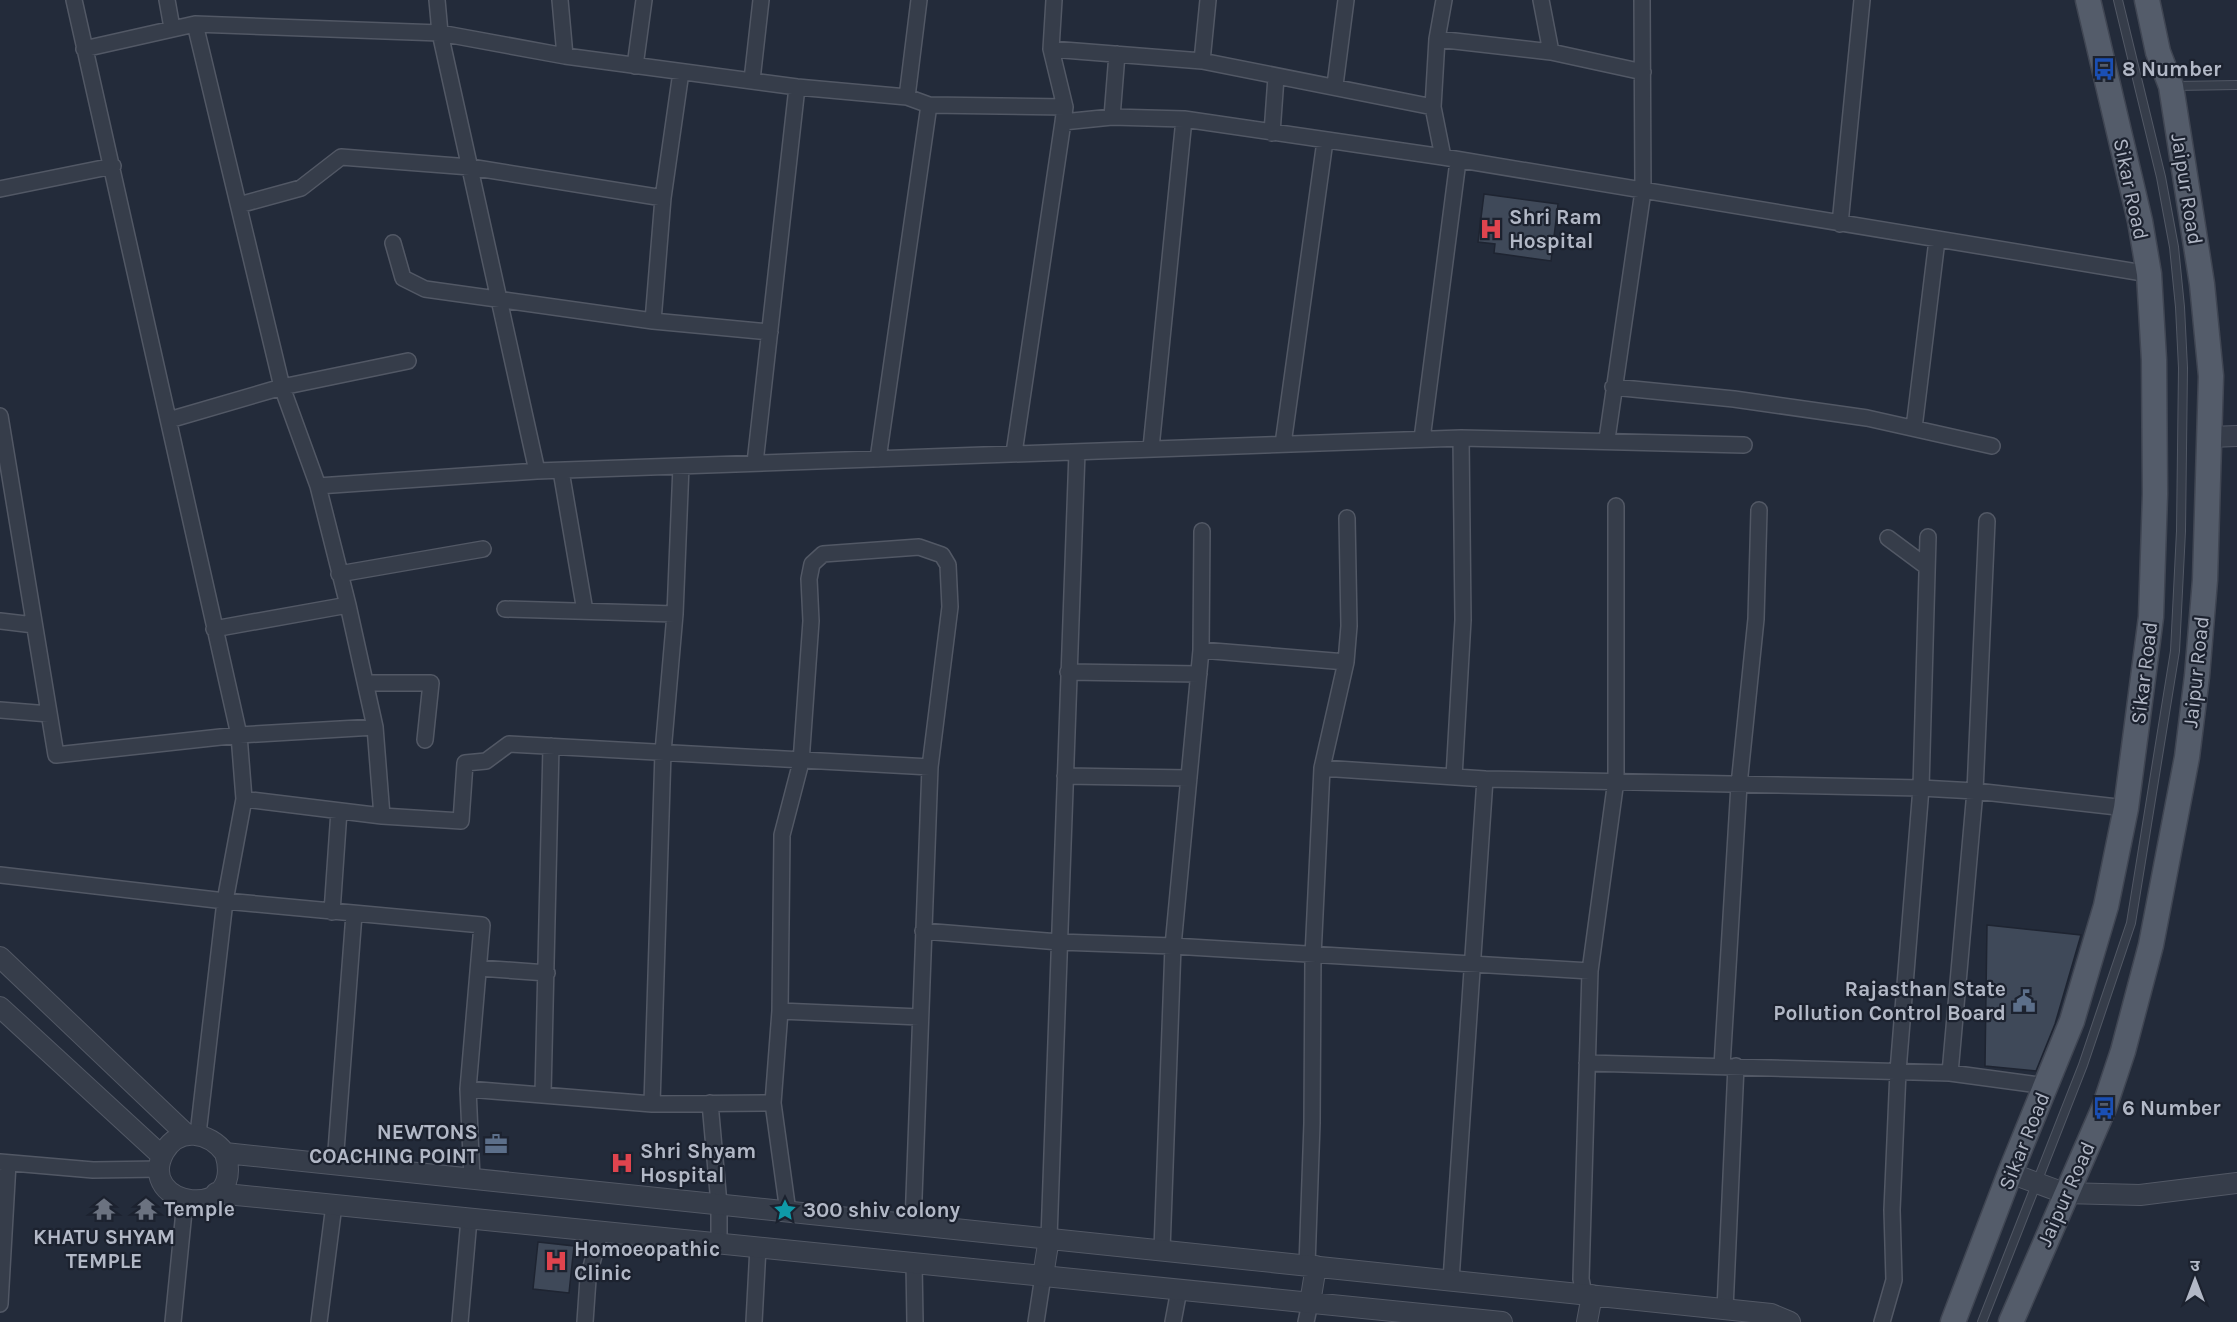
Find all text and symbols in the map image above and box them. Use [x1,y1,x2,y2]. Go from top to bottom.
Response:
bus stop icon: 8 Number [2091,56,2117,82]
place label: 8 Number [2122,57,2222,81]
street label: Jaipur Road [2166,132,2208,246]
street label: Sikar Road [2109,136,2153,242]
place label: Shri Ram Hospital [1509,205,1602,253]
hospital icon: Shri Ram Hospital [1478,216,1504,242]
street label: Jaipur Road [2178,615,2214,729]
street label: Sikar Road [2126,620,2162,726]
place label: Rajasthan State Pollution Control Board [1773,977,2006,1025]
public building icon: Rajasthan State Pollution Control Board [2011,988,2037,1014]
street label: Sikar Road [1994,1089,2054,1193]
bus stop icon: 6 Number [2091,1095,2117,1121]
place label: 6 Number [2122,1096,2221,1120]
place label: NEWTONS COACHING POINT [309,1120,479,1168]
office icon: NEWTONS COACHING POINT [483,1131,509,1157]
street label: Jaipur Road [2032,1138,2100,1250]
place label: Shri Shyam Hospital [640,1139,756,1187]
hospital icon: Shri Shyam Hospital [609,1150,635,1176]
temple icon: KHATU SHYAM TEMPLE [91,1196,117,1222]
temple icon: Temple [133,1196,159,1222]
place label: Temple [164,1197,235,1221]
place icon: 300 shiv colony [772,1197,798,1223]
place label: 300 shiv colony [803,1198,961,1222]
place label: KHATU SHYAM TEMPLE [33,1225,175,1273]
place label: Homoeopathic Clinic [574,1237,720,1285]
hospital icon: Homoeopathic Clinic [543,1248,569,1274]
north arrow [2165,1250,2225,1310]
text: उ [2190,1256,2200,1275]

